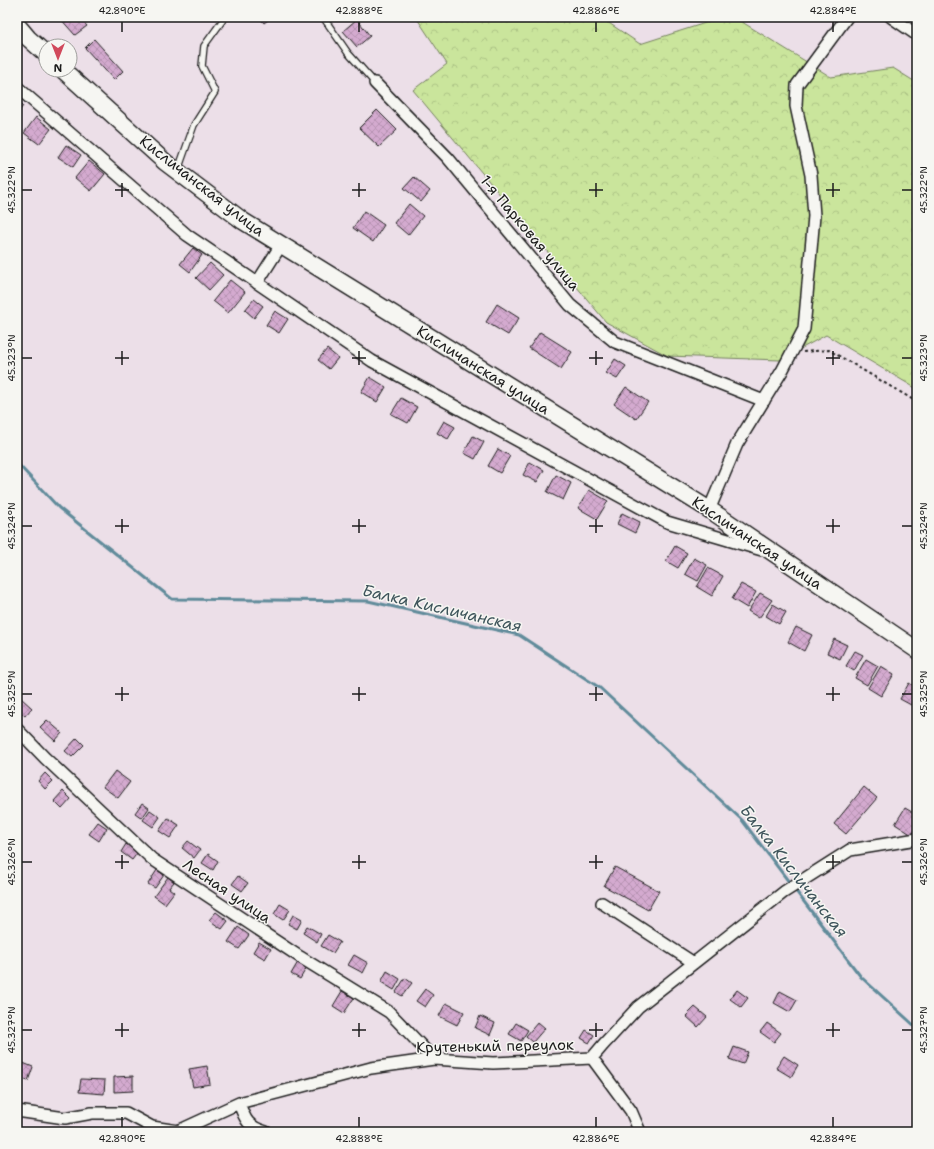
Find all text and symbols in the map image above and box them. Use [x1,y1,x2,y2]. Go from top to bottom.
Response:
text: 42.890°E [98,4,146,17]
text: 42.888°E [335,4,383,17]
text: 42.886°E [572,4,620,17]
text: 42.884°E [809,4,857,17]
north arrow [38,38,78,78]
text: N [53,60,62,75]
street label: Кисличанская улица [135,131,269,241]
text: 45.322°N [5,166,18,214]
text: 45.322°N [917,166,930,214]
street label: 1-я Парковая улица [476,171,585,296]
street label: Кисличанская улица [413,321,554,419]
text: 45.323°N [5,334,18,382]
text: 45.323°N [917,334,930,382]
street label: Кисличанская улица [688,492,827,594]
text: 45.324°N [5,502,18,550]
text: 45.324°N [917,502,930,550]
water label: Балка Кисличанская [360,579,524,637]
text: 45.325°N [5,671,18,717]
text: 45.325°N [917,671,930,717]
water label: Балка Кисличанская [736,800,853,942]
text: 45.326°N [5,838,18,886]
text: 45.326°N [917,838,930,886]
street label: Лесная улица [179,854,276,928]
text: 45.327°N [5,1006,18,1054]
text: 45.327°N [917,1006,930,1054]
street label: Крутенький переулок [416,1035,574,1057]
text: 42.890°E [98,1132,146,1145]
text: 42.888°E [335,1132,383,1145]
text: 42.886°E [572,1132,620,1145]
text: 42.884°E [809,1132,857,1145]

